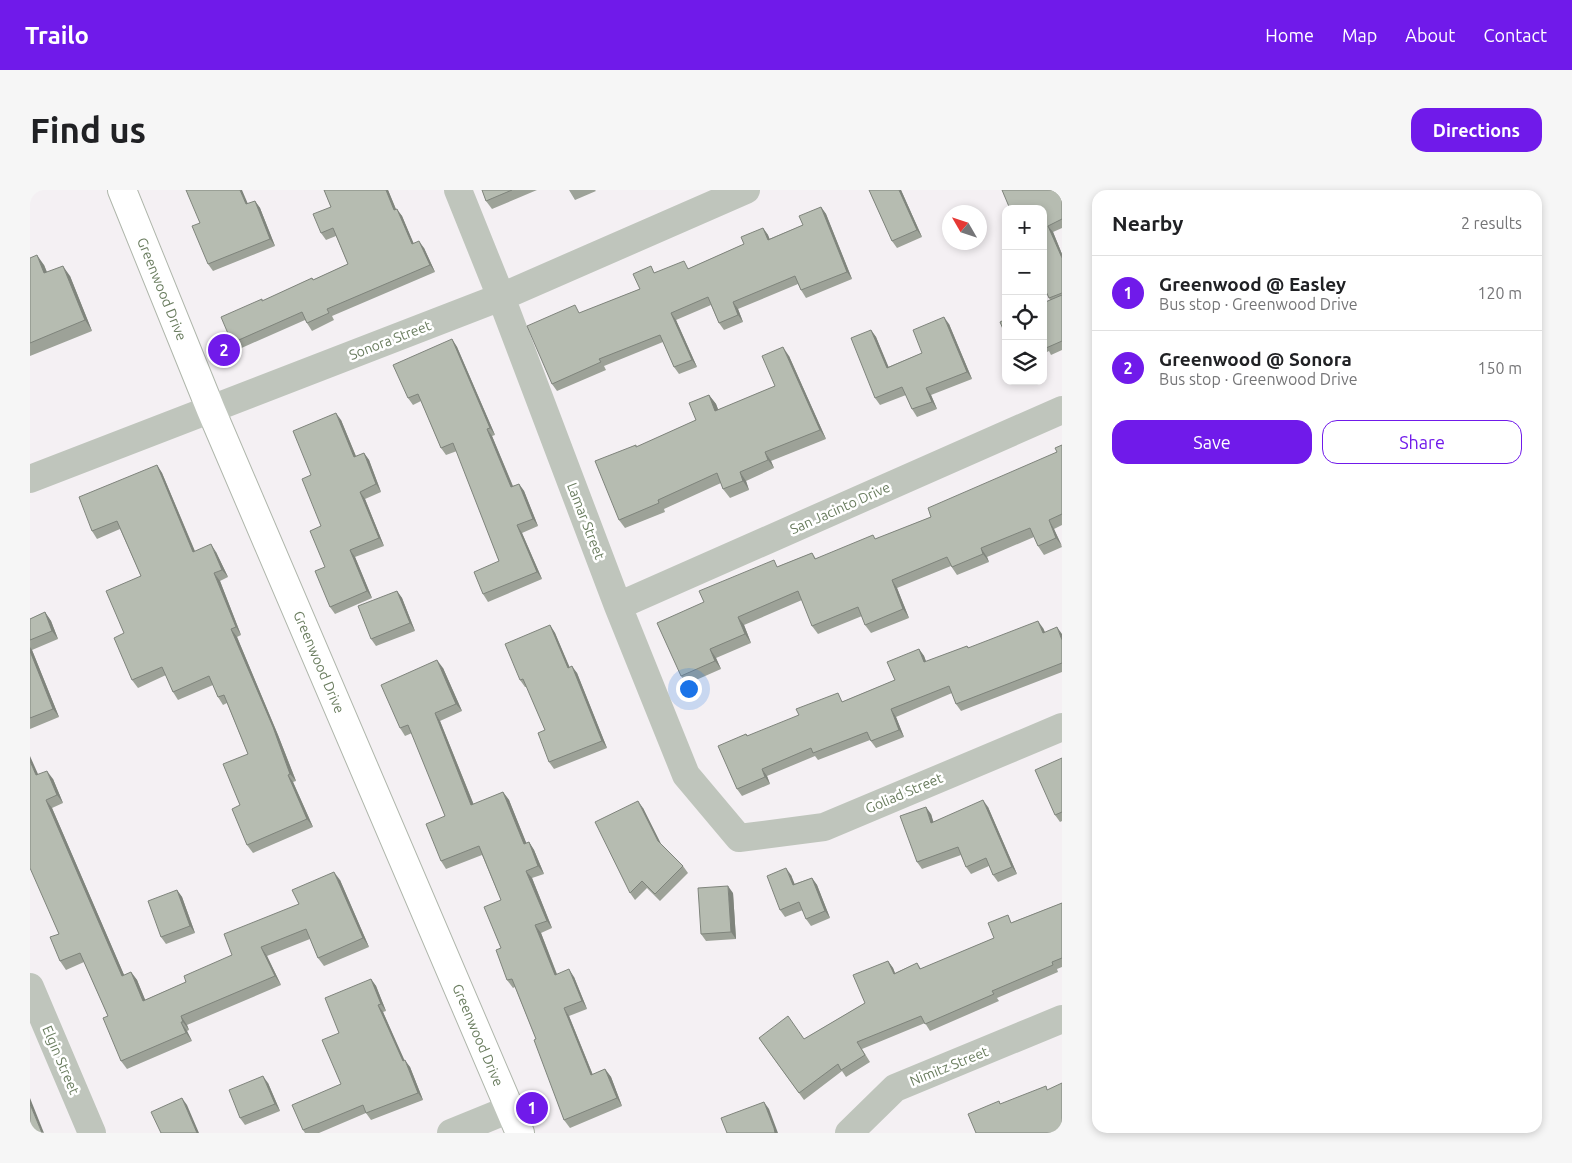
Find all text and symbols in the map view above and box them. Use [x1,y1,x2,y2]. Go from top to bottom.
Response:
text: Trailo [25,22,89,49]
text: Home [1265,25,1314,45]
text: Map [1342,25,1377,45]
text: About [1405,25,1455,45]
text: Contact [1483,25,1547,45]
button: Directions [1411,108,1542,152]
text: Find us [30,110,146,150]
north arrow [942,205,987,250]
map controls [1002,205,1047,385]
button: + [1002,205,1047,250]
text: Nearby [1112,211,1183,235]
text: 2 results [1461,214,1522,232]
street label: Greenwood Drive [134,235,190,343]
button: − [1002,250,1047,295]
text: Greenwood @ Easley [1159,273,1346,295]
text: 1 [1123,284,1133,302]
text: 120 m [1477,284,1522,302]
button: locate [1002,295,1047,340]
text: Bus stop · Greenwood Drive [1159,295,1358,313]
street label: Sonora Street [347,317,434,363]
pin: 2 [208,331,240,369]
button: layers [1002,340,1047,385]
text: Greenwood @ Sonora [1159,348,1352,370]
text: 2 [1123,359,1133,377]
text: 150 m [1477,359,1522,377]
text: Bus stop · Greenwood Drive [1159,370,1358,388]
button: Save [1112,420,1312,464]
button: Share [1322,420,1522,464]
street label: San Jacinto Drive [788,479,892,537]
street label: Lamar Street [564,480,608,562]
street label: Greenwood Drive [290,608,348,716]
your location [676,676,702,702]
street label: Goliad Street [863,769,945,816]
street label: Greenwood Drive [449,981,507,1089]
street label: Elgin Street [39,1023,83,1097]
street label: Nimitz Street [907,1043,991,1089]
pin: 1 [516,1089,548,1127]

